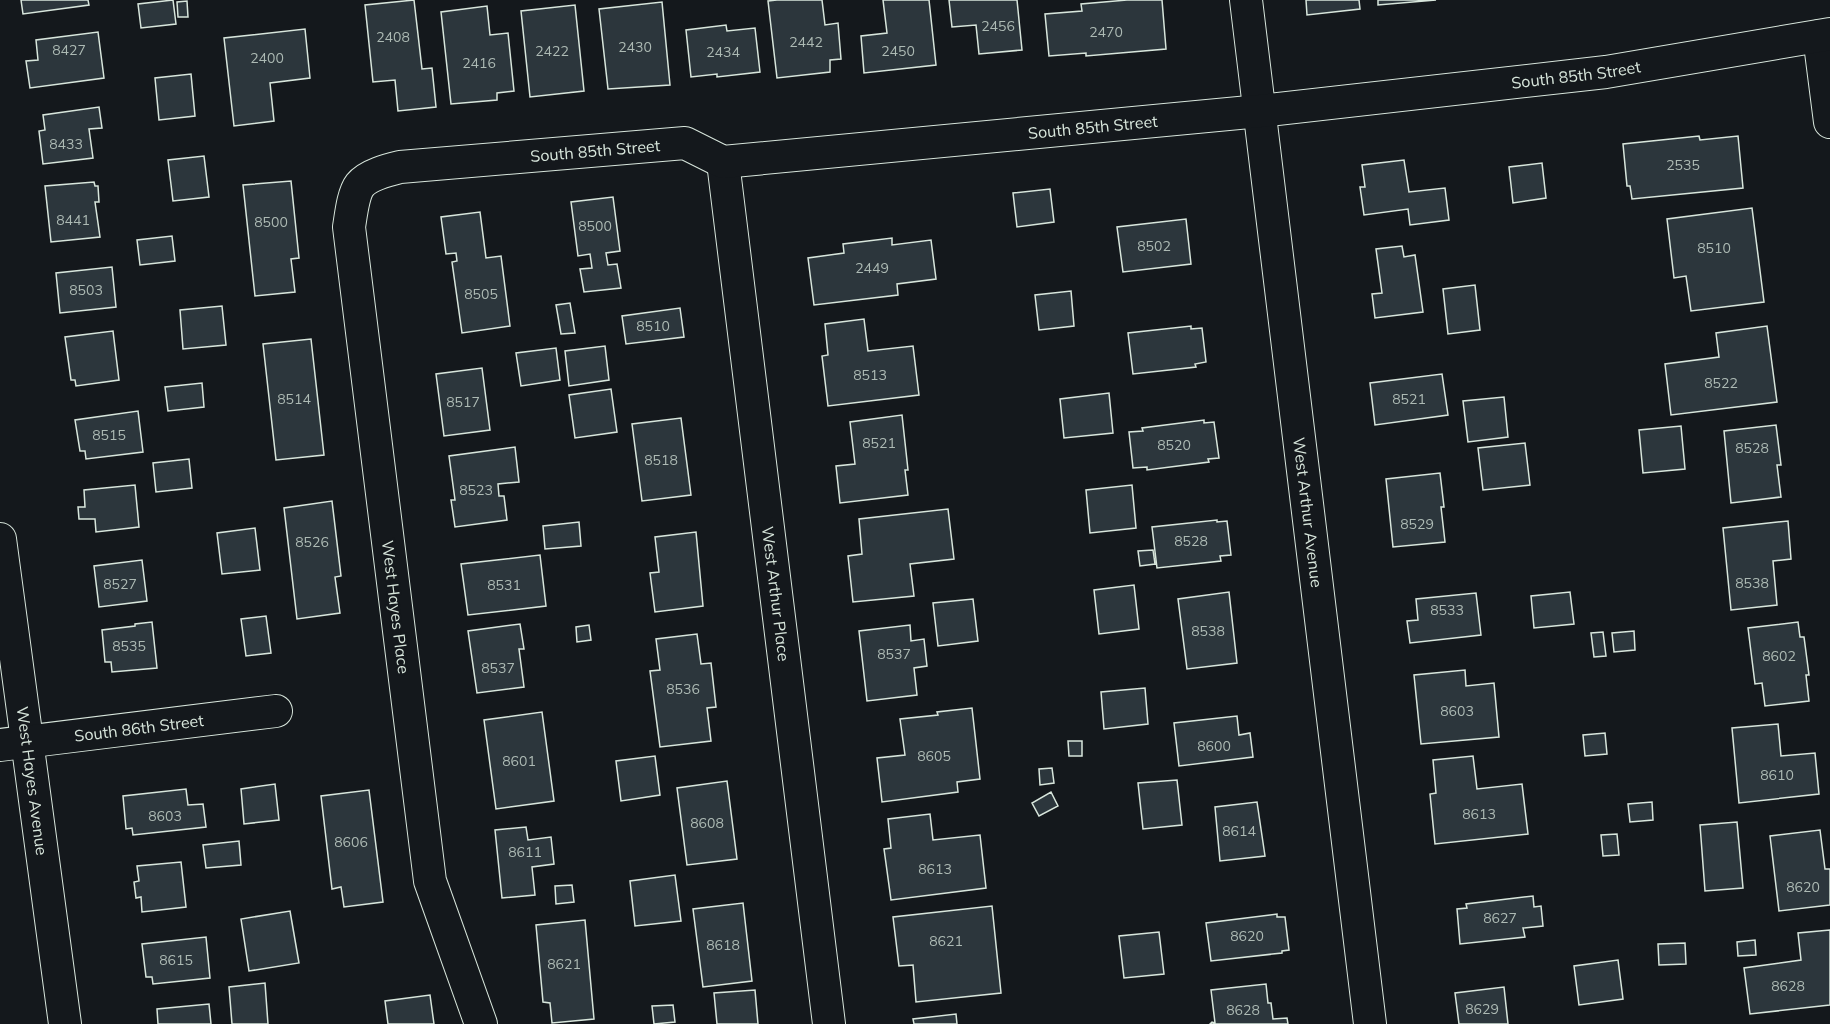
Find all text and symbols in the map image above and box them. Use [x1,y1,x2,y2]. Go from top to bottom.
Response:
house number: 2456 [981,17,1015,35]
house number: 2470 [1089,23,1123,41]
house number: 2408 [376,28,410,46]
house number: 2442 [789,33,823,51]
house number: 2430 [618,38,652,56]
house number: 8427 [52,41,86,59]
house number: 2422 [535,42,569,60]
house number: 2450 [881,42,915,60]
house number: 2434 [706,43,740,61]
house number: 2400 [250,49,284,67]
house number: 2416 [462,54,496,72]
street label: South 85th Street [1510,56,1643,93]
street label: South 85th Street [1027,111,1159,143]
house number: 8433 [49,135,83,153]
street label: South 85th Street [529,135,661,166]
house number: 2535 [1666,156,1700,174]
house number: 8441 [56,211,90,229]
house number: 8500 [254,213,288,231]
house number: 8500 [578,217,612,235]
house number: 8502 [1137,237,1171,255]
house number: 8510 [1697,239,1731,257]
house number: 2449 [855,259,889,277]
house number: 8503 [69,281,103,299]
house number: 8505 [464,285,498,303]
house number: 8510 [636,317,670,335]
house number: 8513 [853,366,887,384]
house number: 8522 [1704,374,1738,392]
house number: 8514 [277,390,311,408]
house number: 8521 [1392,390,1426,408]
house number: 8517 [446,393,480,411]
house number: 8515 [92,426,126,444]
house number: 8521 [862,434,896,452]
house number: 8520 [1157,436,1191,454]
street label: West Arthur Avenue [1289,436,1327,589]
house number: 8528 [1735,439,1769,457]
house number: 8518 [644,451,678,469]
house number: 8523 [459,481,493,499]
house number: 8529 [1400,515,1434,533]
street label: West Arthur Place [758,525,794,662]
house number: 8528 [1174,532,1208,550]
house number: 8526 [295,533,329,551]
street label: West Hayes Place [378,539,414,675]
house number: 8538 [1735,574,1769,592]
house number: 8527 [103,575,137,593]
house number: 8531 [487,576,521,594]
house number: 8533 [1430,601,1464,619]
house number: 8538 [1191,622,1225,640]
house number: 8535 [112,637,146,655]
house number: 8537 [877,645,911,663]
house number: 8602 [1762,647,1796,665]
house number: 8537 [481,659,515,677]
house number: 8536 [666,680,700,698]
house number: 8603 [1440,702,1474,720]
street label: West Hayes Avenue [13,705,52,857]
street label: South 86th Street [73,710,205,746]
house number: 8600 [1197,737,1231,755]
house number: 8605 [917,747,951,765]
house number: 8601 [502,752,536,770]
house number: 8610 [1760,766,1794,784]
house number: 8613 [1462,805,1496,823]
house number: 8603 [148,807,182,825]
house number: 8608 [690,814,724,832]
house number: 8614 [1222,822,1256,840]
house number: 8606 [334,833,368,851]
house number: 8611 [508,843,542,861]
house number: 8613 [918,860,952,878]
house number: 8620 [1786,878,1820,896]
house number: 8627 [1483,909,1517,927]
house number: 8620 [1230,927,1264,945]
house number: 8621 [929,932,963,950]
house number: 8618 [706,936,740,954]
house number: 8615 [159,951,193,969]
house number: 8621 [547,955,581,973]
house number: 8628 [1771,977,1805,995]
house number: 8629 [1465,1000,1499,1018]
house number: 8628 [1226,1001,1260,1019]

